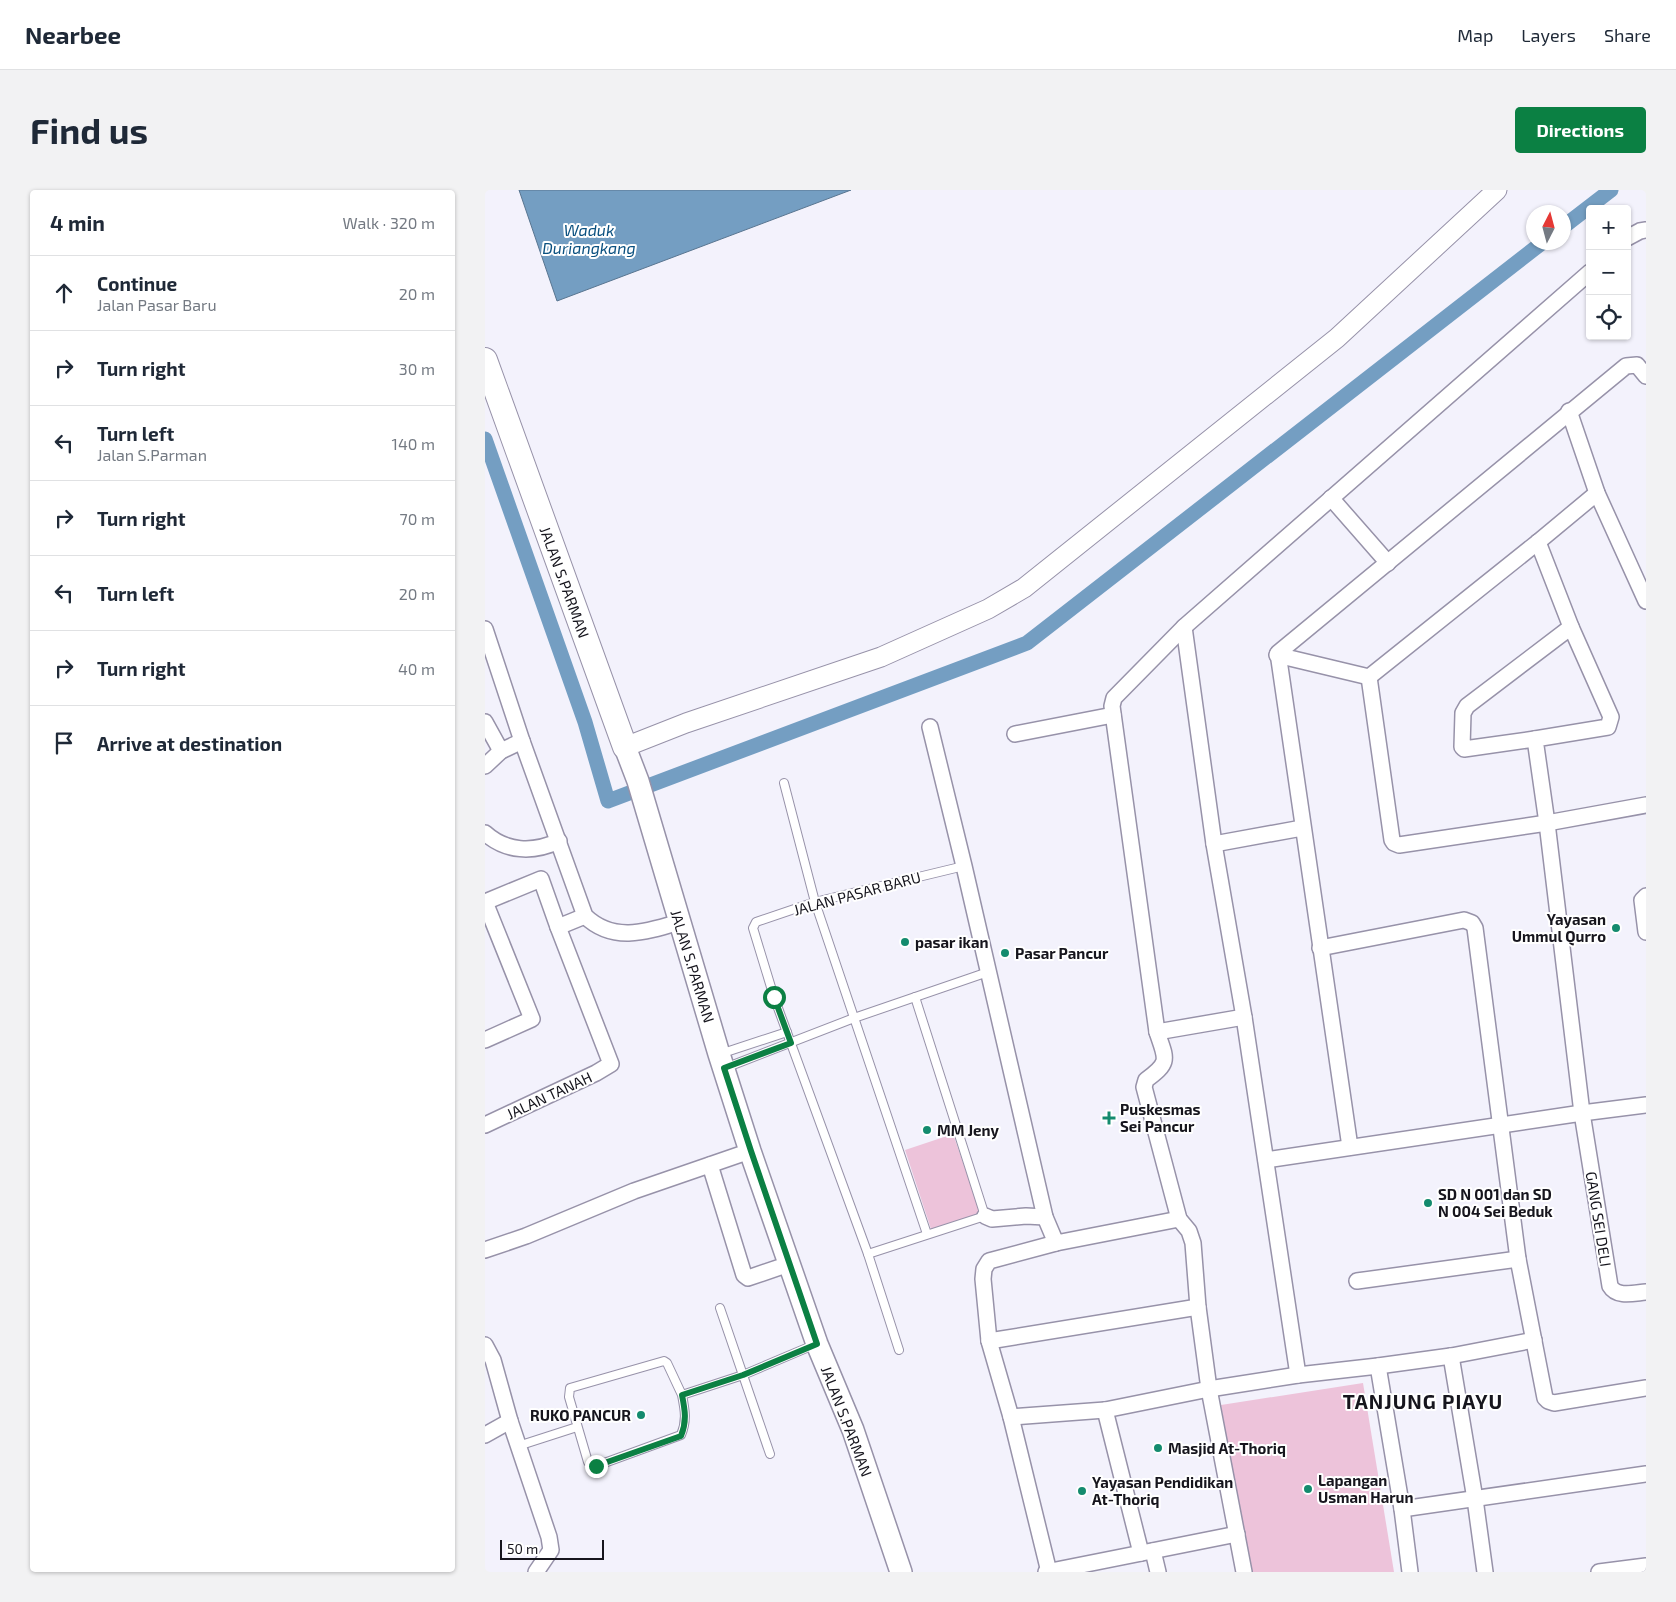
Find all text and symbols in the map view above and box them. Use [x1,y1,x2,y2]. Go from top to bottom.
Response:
text: Nearbee [25,20,121,49]
text: Map [1457,24,1493,46]
text: Layers [1521,24,1576,46]
text: Share [1604,24,1651,46]
button: Directions [1515,107,1646,153]
text: Find us [30,109,148,151]
north arrow [1526,205,1571,250]
map controls [1586,205,1631,340]
button: + [1586,205,1631,250]
text: 4 min [50,210,105,235]
text: Walk · 320 m [342,213,435,232]
water label: Waduk Duriangkang [542,220,636,257]
button: − [1586,250,1631,295]
text: Continue [97,272,177,295]
icon: ahead [50,279,78,307]
text: 20 m [399,284,435,303]
text: Jalan Pasar Baru [97,295,217,314]
button: locate [1586,295,1631,340]
icon: right [50,354,78,382]
text: Turn right [97,357,185,380]
text: 30 m [399,359,435,378]
text: Turn left [97,422,174,445]
icon: left [50,429,78,457]
text: 140 m [392,434,435,453]
text: Jalan S.Parman [97,445,207,464]
icon: right [50,504,78,532]
text: Turn right [97,507,185,530]
text: 70 m [400,509,435,528]
street label: JALAN S.PARMAN [536,524,594,640]
icon: left [50,579,78,607]
text: Turn left [97,582,174,605]
text: 20 m [399,584,435,603]
icon: right [50,654,78,682]
text: Turn right [97,657,185,680]
text: 40 m [398,659,435,678]
icon: arrive [50,729,78,757]
text: Arrive at destination [97,732,282,755]
street label: JALAN PASAR BARU [791,867,923,919]
street label: JALAN S.PARMAN [667,907,719,1025]
place label: Yayasan Ummul Qurro [1512,910,1606,946]
marker: Yayasan Ummul Qurro [1610,922,1622,934]
place label: pasar ikan [915,933,989,951]
marker: pasar ikan [899,936,911,948]
place label: Pasar Pancur [1015,944,1109,962]
marker: Pasar Pancur [999,947,1011,959]
route start [763,986,786,1009]
street label: JALAN TANAH [503,1067,595,1123]
place label: Puskesmas Sei Pancur [1120,1100,1200,1135]
marker: Puskesmas Sei Pancur [1102,1111,1116,1125]
place label: MM Jeny [937,1121,999,1140]
marker: MM Jeny [921,1124,933,1136]
street label: GANG SEI DELI [1583,1170,1615,1268]
place label: SD N 001 dan SD N 004 Sei Beduk [1438,1185,1553,1220]
marker: SD N 001 dan SD N 004 Sei Beduk [1422,1197,1434,1209]
street label: JALAN S.PARMAN [818,1363,876,1479]
district label: TANJUNG PIAYU [1343,1389,1503,1413]
place label: RUKO PANCUR [530,1406,631,1424]
marker: RUKO PANCUR [635,1409,647,1421]
place label: Masjid At-Thoriq [1168,1439,1286,1457]
marker: Masjid At-Thoriq [1152,1442,1164,1454]
route end [585,1455,608,1478]
place label: Lapangan Usman Harun [1318,1471,1414,1506]
place label: Yayasan Pendidikan At-Thoriq [1092,1473,1233,1508]
marker: Lapangan Usman Harun [1302,1483,1314,1495]
marker: Yayasan Pendidikan At-Thoriq [1076,1485,1088,1497]
scale bar [500,1537,604,1560]
text: 50 m [507,1540,538,1557]

